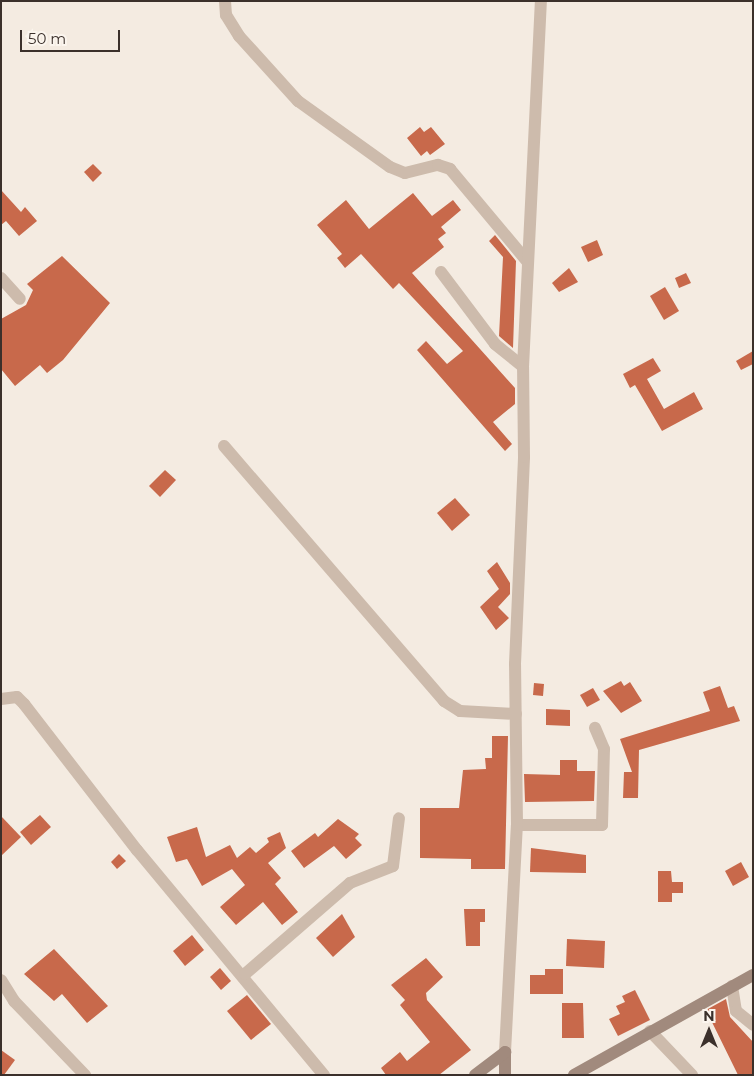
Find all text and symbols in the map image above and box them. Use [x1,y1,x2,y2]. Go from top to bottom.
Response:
scale bar [22,20,122,52]
text: 50 m [28,29,66,48]
north arrow [684,1006,734,1056]
text: N [703,1007,715,1025]

